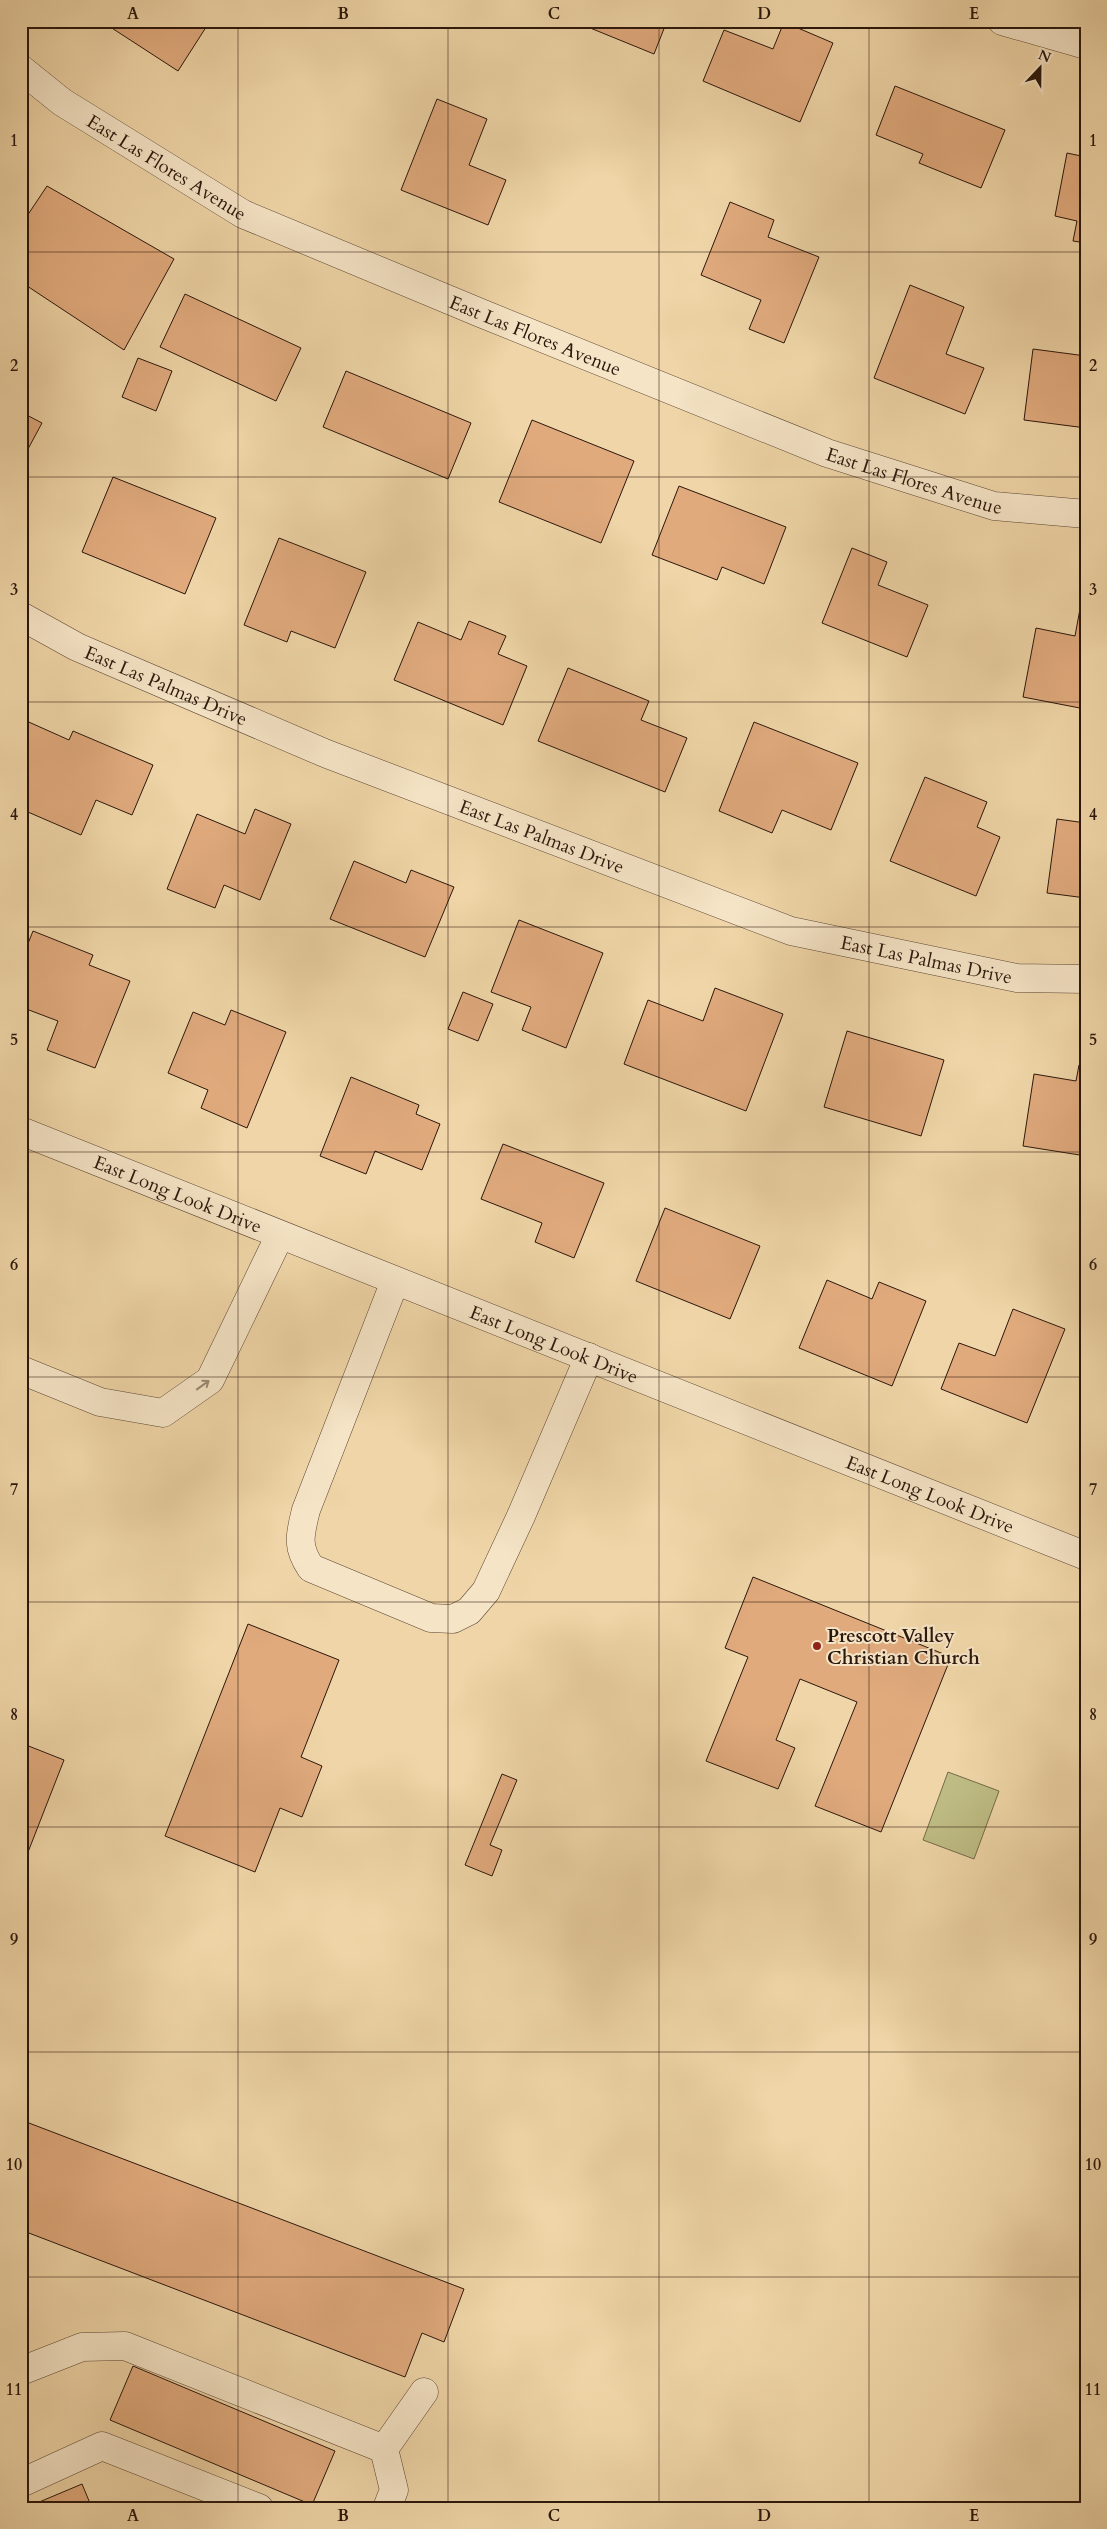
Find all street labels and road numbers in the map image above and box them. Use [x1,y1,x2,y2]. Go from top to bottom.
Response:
street label: East Las Flores Avenue [82,108,251,227]
street label: East Las Flores Avenue [445,289,625,382]
street label: East Las Flores Avenue [823,442,1003,521]
street label: East Las Palmas Drive [80,640,251,732]
street label: East Las Palmas Drive [455,794,628,880]
street label: East Las Palmas Drive [838,930,1015,991]
street label: East Long Look Drive [90,1149,266,1240]
street label: East Long Look Drive [466,1299,642,1390]
street label: East Long Look Drive [842,1450,1018,1540]

